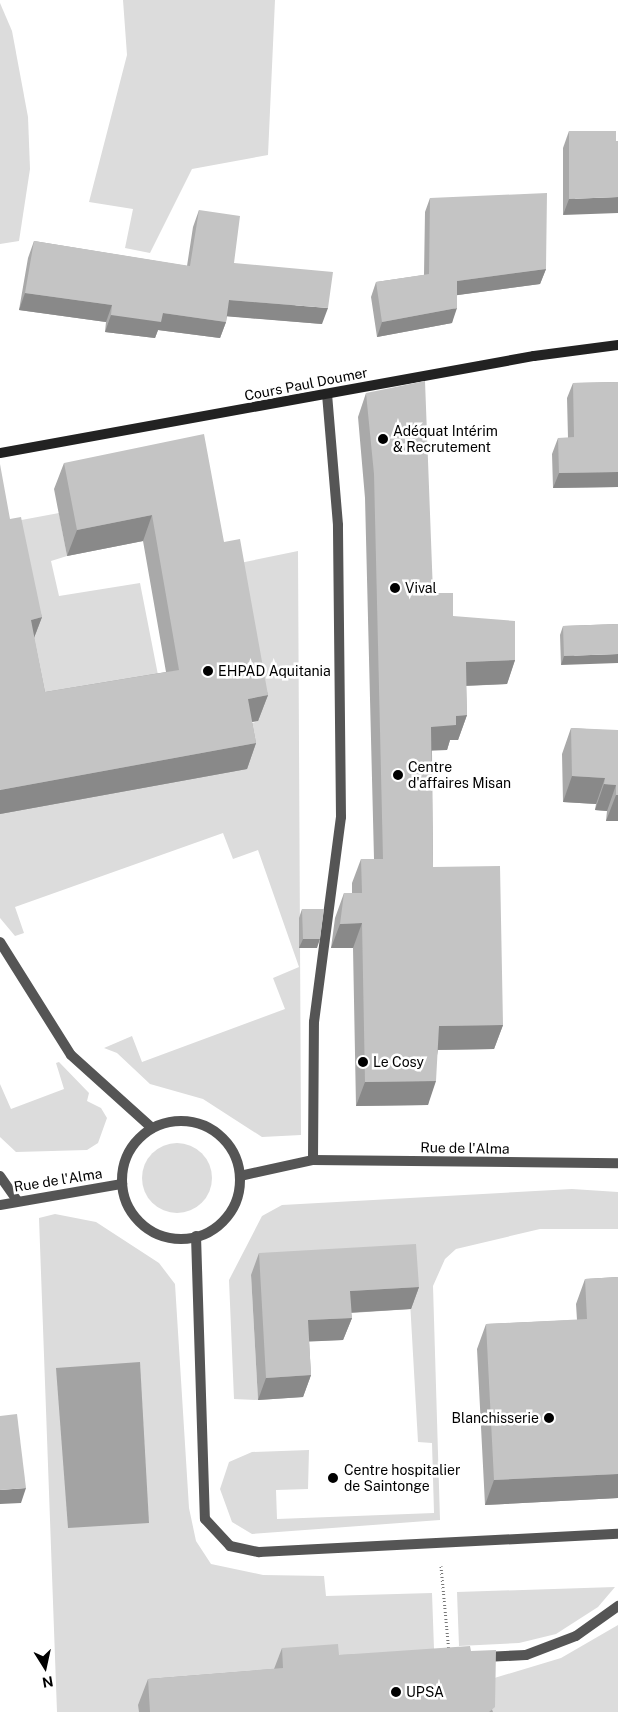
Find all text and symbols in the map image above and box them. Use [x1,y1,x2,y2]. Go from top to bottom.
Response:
street label: Cours Paul Doumer [243,364,369,404]
place label: Adéquat Intérim & Recrutement [393,423,498,456]
marker: Adéquat Intérim & Recrutement [377,433,389,445]
place label: Vival [405,580,437,596]
marker: Vival [389,582,401,594]
place label: EHPAD Aquitania [218,663,331,679]
marker: EHPAD Aquitania [202,665,214,677]
place label: Centre d'affaires Misan [408,759,511,792]
marker: Centre d'affaires Misan [392,769,404,781]
place label: Le Cosy [373,1054,424,1070]
marker: Le Cosy [357,1056,369,1068]
street label: Rue de l'Alma [420,1139,510,1157]
street label: Rue de l'Alma [12,1165,104,1195]
place label: Blanchisserie [452,1410,539,1426]
marker: Blanchisserie [543,1412,555,1424]
place label: Centre hospitalier de Saintonge [344,1462,460,1494]
marker: Centre hospitalier de Saintonge [326,1471,340,1485]
north arrow [20,1642,70,1692]
text: N [41,1673,54,1691]
place label: UPSA [406,1684,444,1700]
marker: UPSA [390,1686,402,1698]

